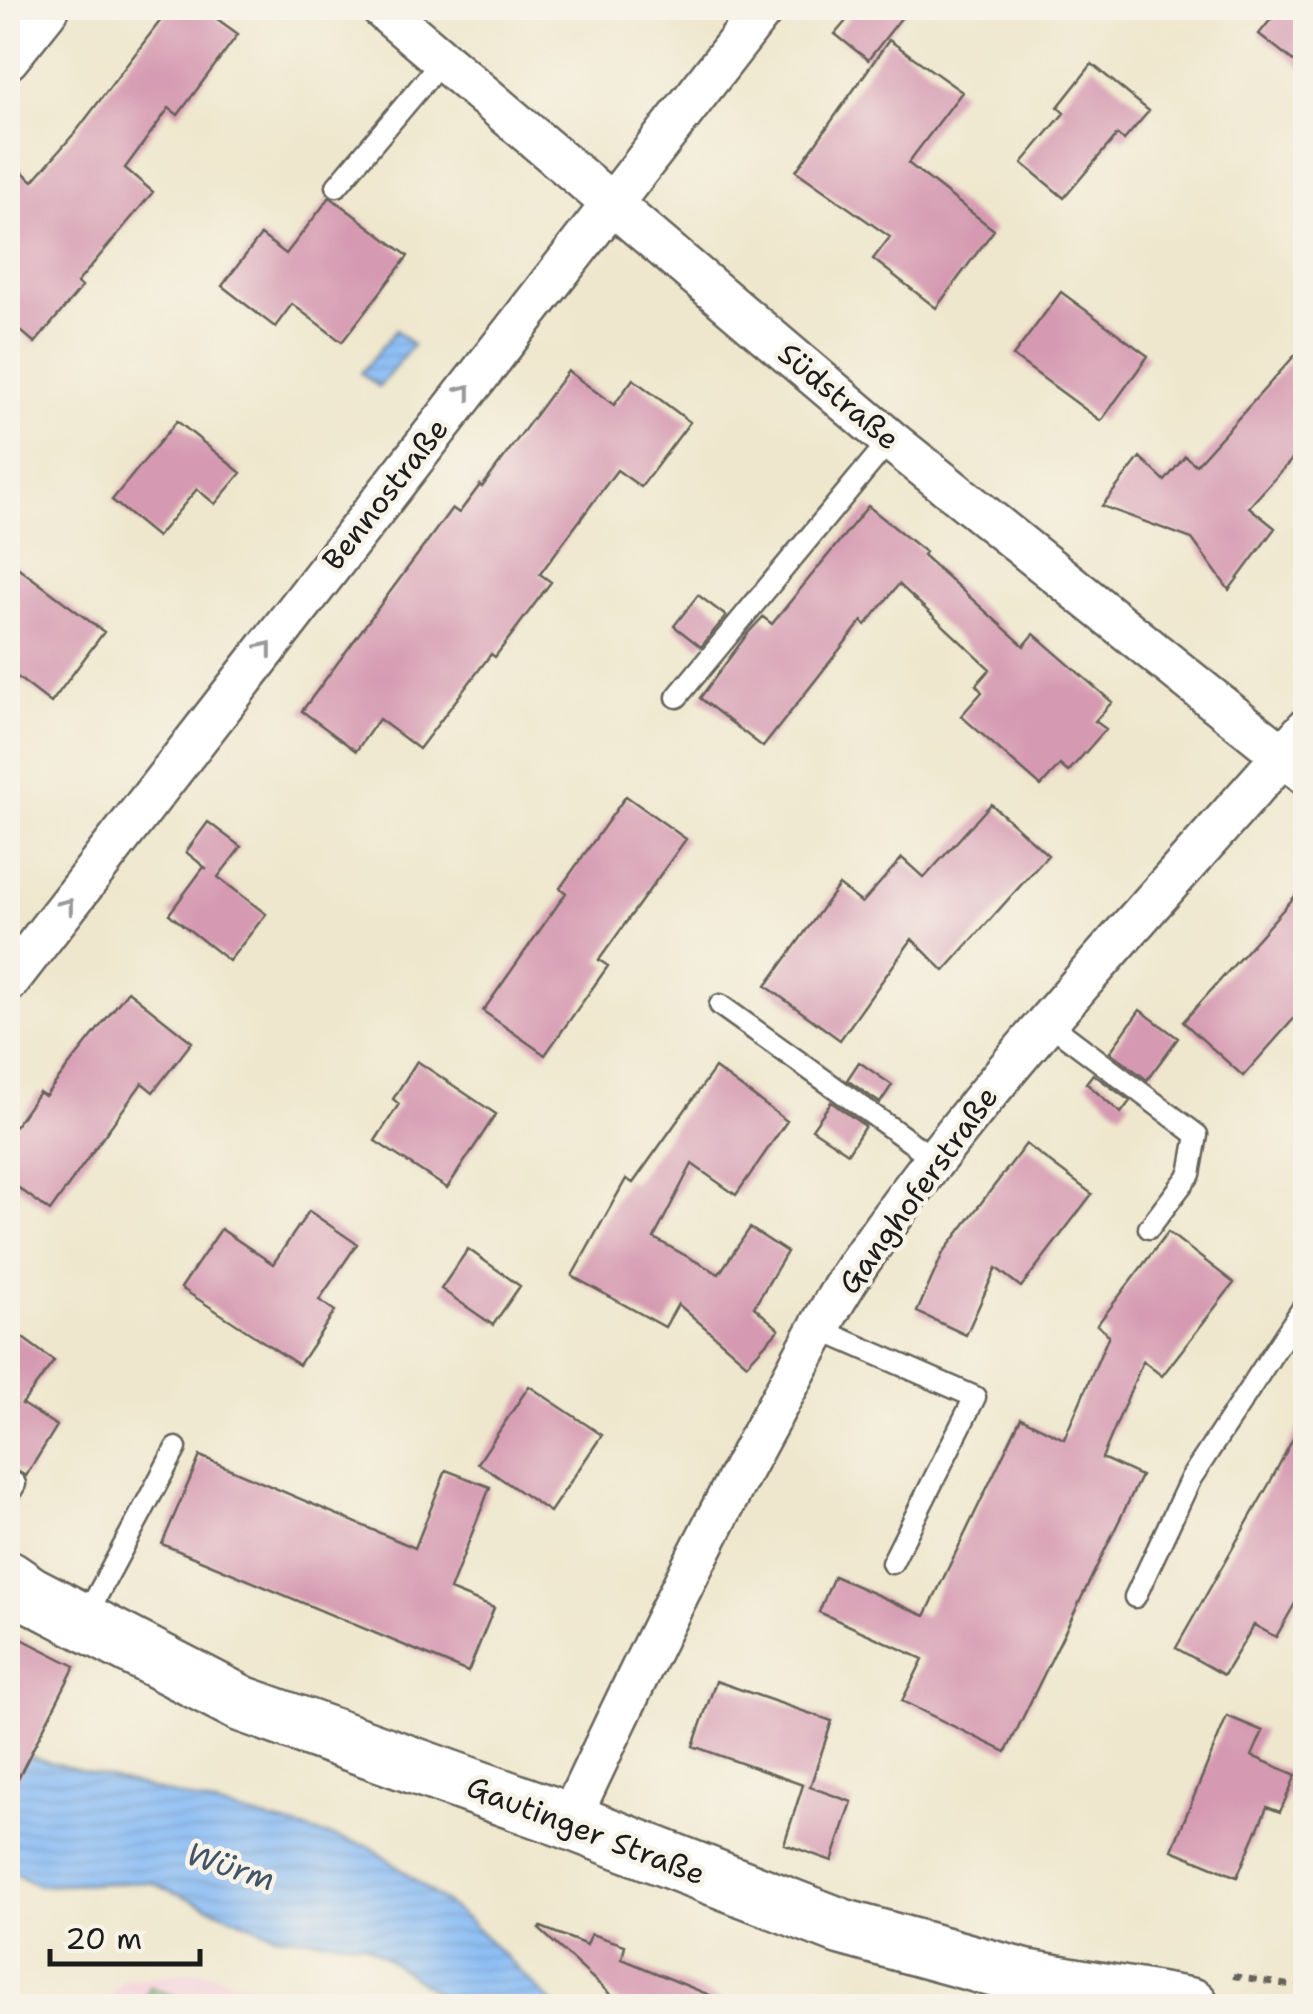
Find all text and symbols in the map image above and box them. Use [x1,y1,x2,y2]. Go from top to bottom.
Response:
street label: Südstraße [770,333,908,459]
one-way arrow [453,384,471,402]
street label: Bennostraße [312,409,458,579]
one-way arrow [254,641,272,659]
one-way arrow [55,898,73,916]
street label: Ganghoferstraße [829,1078,1007,1302]
street label: Gautinger Straße [461,1766,711,1894]
water label: Würm [181,1831,281,1901]
scale bar [50,1904,200,1966]
text: 20 m [65,1918,142,1959]

